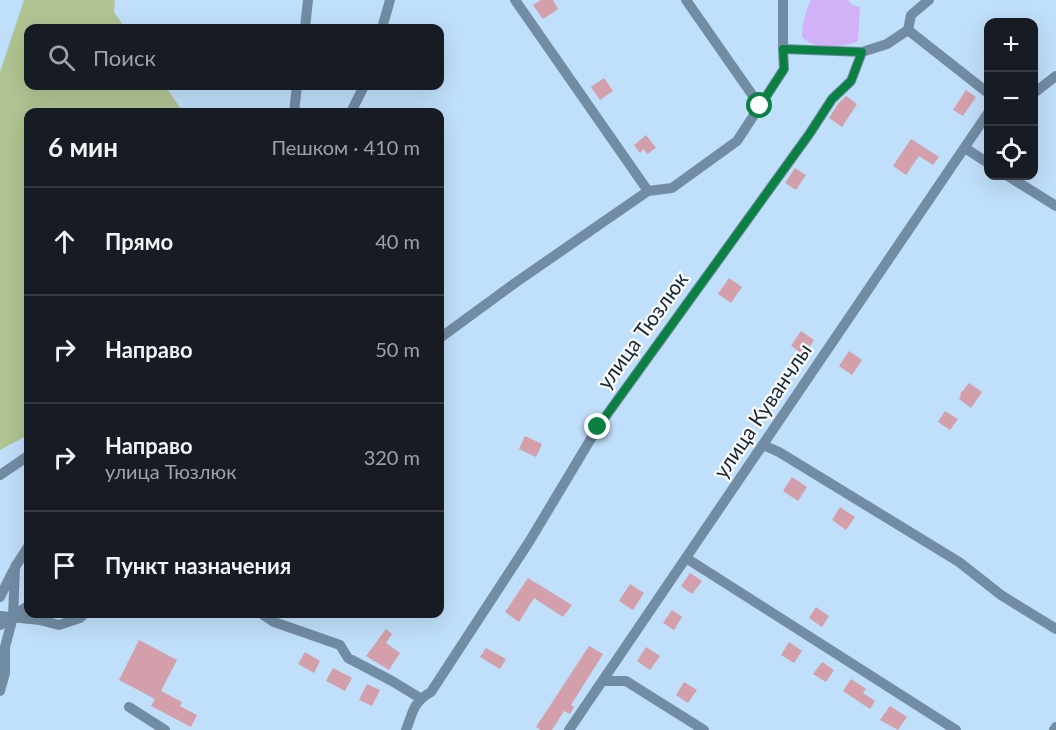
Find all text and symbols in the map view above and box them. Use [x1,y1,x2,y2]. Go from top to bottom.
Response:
map controls [984,18,1038,180]
button: + [984,18,1038,72]
search box [24,24,444,90]
icon: search [45,41,78,74]
text: Поиск [93,44,156,71]
button: − [984,72,1038,126]
route start [746,92,772,118]
button: locate [984,126,1038,180]
text: 6 мин [48,131,118,163]
text: Пешком · 410 m [271,135,420,159]
icon: ahead [48,225,81,258]
text: Прямо [105,228,173,255]
text: 40 m [375,229,420,253]
street label: улица Тюзлюк [591,267,693,393]
icon: right [48,333,81,366]
text: Направо [105,336,193,363]
text: 50 m [375,337,420,361]
street label: улица Куванчлы [707,338,816,482]
route end [584,413,610,439]
text: Направо [105,432,193,459]
icon: right [48,441,81,474]
text: 320 m [364,445,420,469]
text: улица Тюзлюк [105,459,237,483]
icon: arrive [48,549,81,582]
text: Пункт назначения [105,552,291,579]

